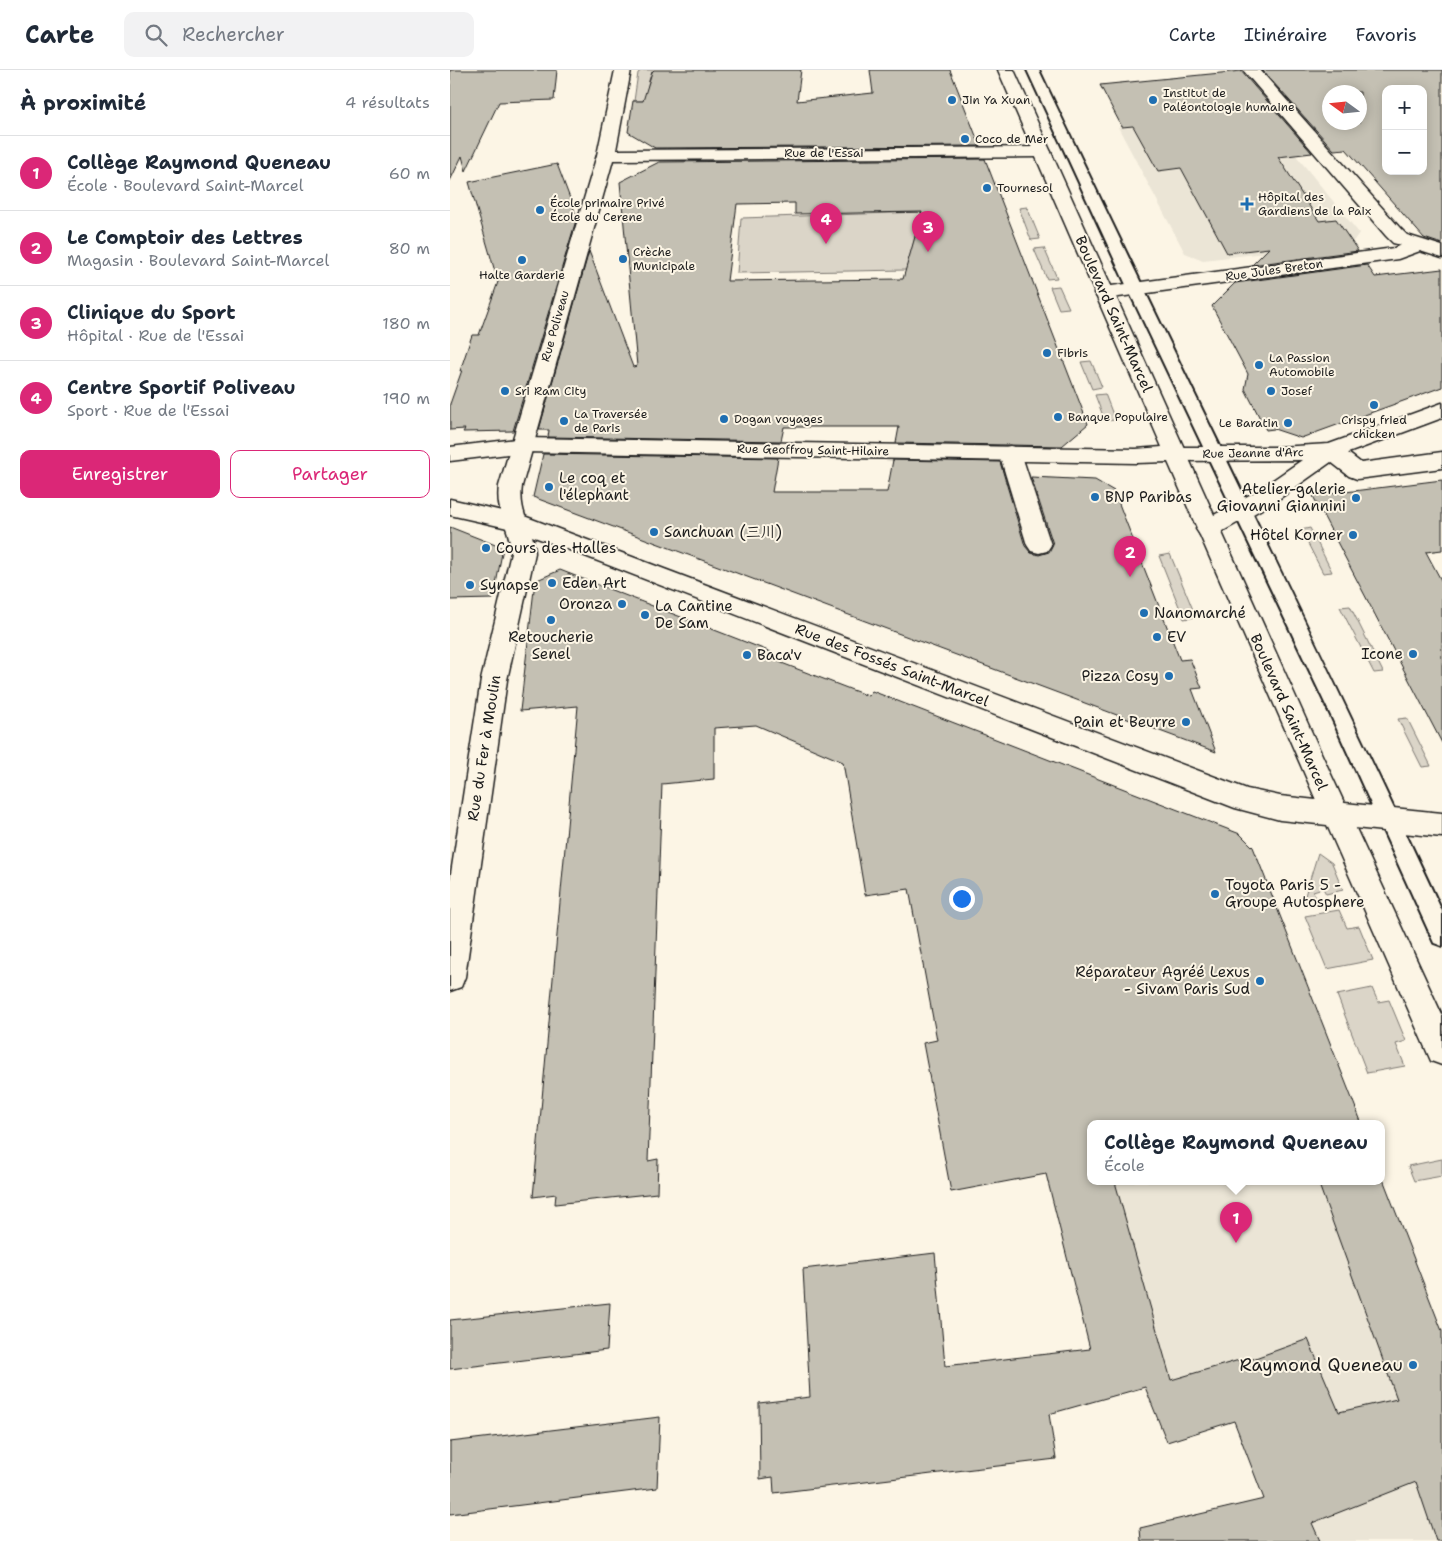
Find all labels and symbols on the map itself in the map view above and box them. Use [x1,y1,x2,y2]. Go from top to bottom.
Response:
place label: Institut de Paléontologie humaine [1163,85,1295,115]
north arrow [1322,85,1367,130]
place label: Jin Ya Xuan [962,92,1030,108]
marker: Jin Ya Xuan [946,94,958,106]
marker: Institut de Paléontologie humaine [1147,94,1159,106]
place label: Coco de Mer [975,131,1049,147]
marker: Coco de Mer [959,133,971,145]
street label: Rue de l'Essai [784,145,864,161]
place label: Tournesol [997,180,1053,196]
marker: Tournesol [981,182,993,194]
place label: Hôpital des Gardiens de la Paix [1258,189,1371,219]
place label: École primaire Privé École du Cerene [550,195,665,225]
marker: Hôpital des Gardiens de la Paix [1240,197,1254,211]
pin: 4 [810,203,842,244]
marker: École primaire Privé École du Cerene [534,204,546,216]
pin: 3 [912,211,944,252]
street label: Boulevard Saint-Marcel [1070,233,1158,396]
place label: Crèche Municipale [633,244,695,274]
marker: Crèche Municipale [617,253,629,265]
marker: Halte Garderie [516,254,528,266]
street label: Rue Jules Breton [1224,255,1324,285]
place label: Halte Garderie [479,267,565,283]
street label: Rue Poliveau [537,288,573,364]
place label: Fibris [1057,345,1088,361]
marker: Fibris [1041,347,1053,359]
place label: La Passion Automobile [1269,350,1335,380]
marker: La Passion Automobile [1253,359,1265,371]
place label: Sri Ram City [515,383,587,399]
place label: Josef [1281,383,1313,399]
marker: Sri Ram City [499,385,511,397]
marker: Josef [1265,385,1277,397]
marker: Crispy fried chicken [1368,399,1380,411]
place label: La Traversée de Paris [574,406,648,436]
place label: Banque Populaire [1068,409,1168,425]
place label: Dogan voyages [734,411,823,427]
marker: Banque Populaire [1052,411,1064,423]
place label: Crispy fried chicken [1341,412,1407,442]
marker: Dogan voyages [718,413,730,425]
marker: La Traversée de Paris [558,415,570,427]
place label: Le Baratin [1219,415,1278,431]
marker: Le Baratin [1282,417,1294,429]
street label: Rue Geoffroy Saint-Hilaire [737,441,889,459]
street label: Rue Jeanne d'Arc [1202,444,1304,462]
place label: Le coq et l'élephant [559,468,629,505]
place label: Atelier-galerie Giovanni Giannini [1217,479,1346,516]
marker: Le coq et l'élephant [543,481,555,493]
place label: BNP Paribas [1105,487,1192,507]
marker: BNP Paribas [1089,491,1101,503]
marker: Atelier-galerie Giovanni Giannini [1350,492,1362,504]
place label: Sanchuan (三川) [664,522,782,542]
place label: Hôtel Korner [1250,525,1343,545]
marker: Sanchuan (三川) [648,526,660,538]
marker: Hôtel Korner [1347,529,1359,541]
pin: 2 [1114,536,1146,577]
place label: Cours des Halles [496,538,616,558]
marker: Cours des Halles [480,542,492,554]
place label: Eden Art [562,573,627,593]
place label: Synapse [480,575,539,595]
marker: Eden Art [546,577,558,589]
marker: Synapse [464,579,476,591]
place label: Oronza [559,594,613,614]
place label: La Cantine De Sam [655,596,733,633]
marker: Oronza [616,598,628,610]
place label: Nanomarché [1154,603,1246,623]
marker: Nanomarché [1138,607,1150,619]
marker: La Cantine De Sam [639,609,651,621]
marker: Retoucherie Senel [545,614,557,626]
street label: Rue des Fossés Saint-Marcel [792,619,992,711]
place label: Retoucherie Senel [508,627,594,664]
place label: EV [1167,627,1186,647]
marker: EV [1151,631,1163,643]
street label: Boulevard Saint-Marcel [1245,631,1333,794]
place label: Icone [1361,644,1403,664]
place label: Baca'v [757,645,802,665]
marker: Icone [1407,648,1419,660]
marker: Baca'v [741,649,753,661]
place label: Pizza Cosy [1081,666,1159,686]
marker: Pizza Cosy [1163,670,1175,682]
street label: Rue du Fer à Moulin [463,674,505,822]
place label: Pain et Beurre [1073,712,1176,732]
marker: Pain et Beurre [1180,716,1192,728]
place label: Toyota Paris 5 - Groupe Autosphere [1225,875,1365,912]
your location [949,886,975,912]
marker: Toyota Paris 5 - Groupe Autosphere [1209,888,1221,900]
place label: Réparateur Agréé Lexus - Sivam Paris Sud [1075,962,1250,999]
marker: Réparateur Agréé Lexus - Sivam Paris Sud [1254,975,1266,987]
pin: 1 [1220,1202,1252,1243]
place label: Raymond Queneau [1239,1353,1403,1377]
marker: Raymond Queneau [1407,1359,1419,1371]

